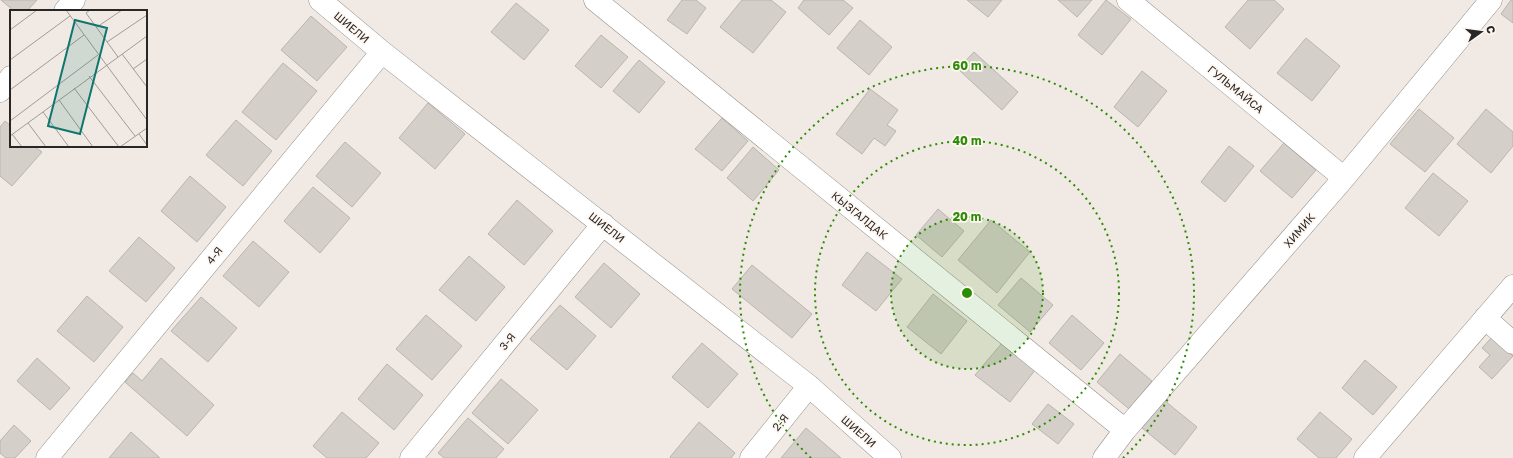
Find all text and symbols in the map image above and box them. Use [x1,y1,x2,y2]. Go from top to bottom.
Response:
street label: ШИЕЛИ [332,9,372,45]
inset map [10,10,147,147]
north arrow [1461,12,1501,52]
text: С [1484,24,1498,35]
text: 60 m [953,58,981,73]
street label: ГУЛЬМАЙСА [1205,63,1267,116]
text: 40 m [953,133,981,148]
street label: КЫЗГАЛДАК [829,188,891,242]
street label: ШИЕЛИ [586,209,628,245]
text: 20 m [953,209,981,224]
street label: ХИМИК [1281,210,1318,250]
street label: 4-Я [203,244,225,266]
centre of rings [960,286,974,300]
street label: 3-Я [496,330,518,352]
street label: 2-Я [769,411,791,433]
street label: ШИЕЛИ [839,412,879,450]

